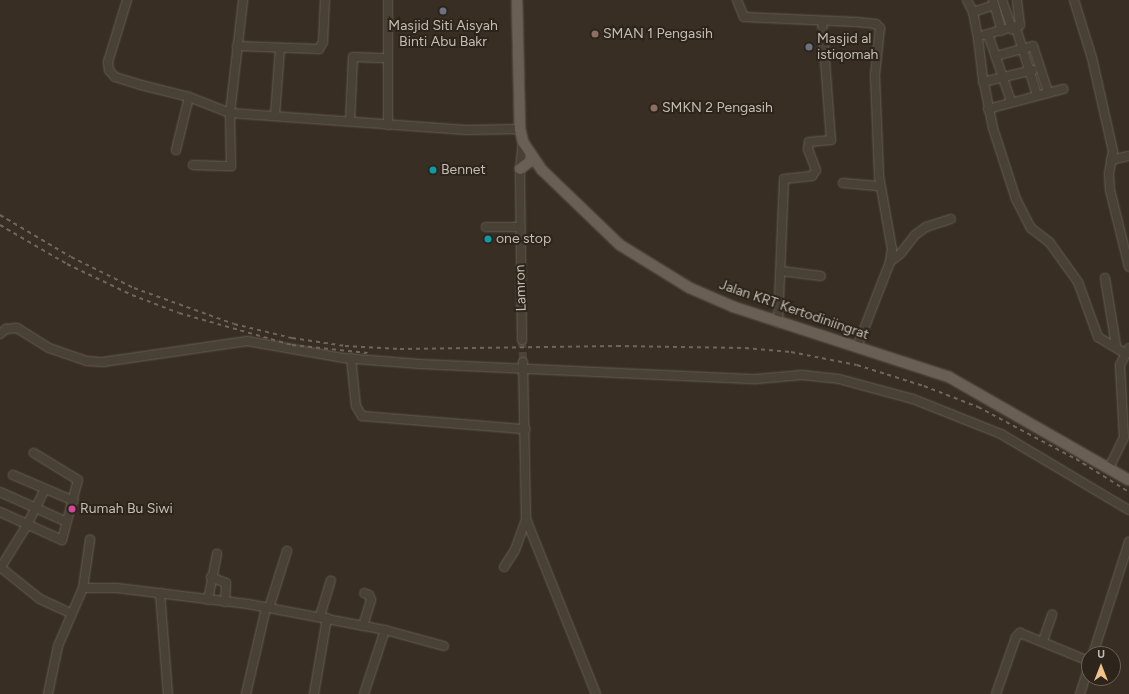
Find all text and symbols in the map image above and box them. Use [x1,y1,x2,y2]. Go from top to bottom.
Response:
marker: Masjid Siti Aisyah Binti Abu Bakr [438,6,448,16]
place label: Masjid Siti Aisyah Binti Abu Bakr [388,18,498,50]
place label: SMAN 1 Pengasih [603,26,713,42]
marker: SMAN 1 Pengasih [590,29,600,39]
place label: Masjid al istiqomah [817,31,878,64]
marker: Masjid al istiqomah [804,42,814,52]
place label: SMKN 2 Pengasih [662,100,773,116]
marker: SMKN 2 Pengasih [649,103,659,113]
place label: Bennet [441,162,486,178]
marker: Bennet [428,165,438,175]
place label: one stop [496,231,551,247]
marker: one stop [483,234,493,244]
street label: Lamron [512,264,530,312]
street label: Jalan KRT Kertodiniingrat [717,276,871,344]
place label: Rumah Bu Siwi [80,501,173,517]
marker: Rumah Bu Siwi [67,504,77,514]
north arrow [1081,646,1121,686]
text: U [1097,648,1105,661]

